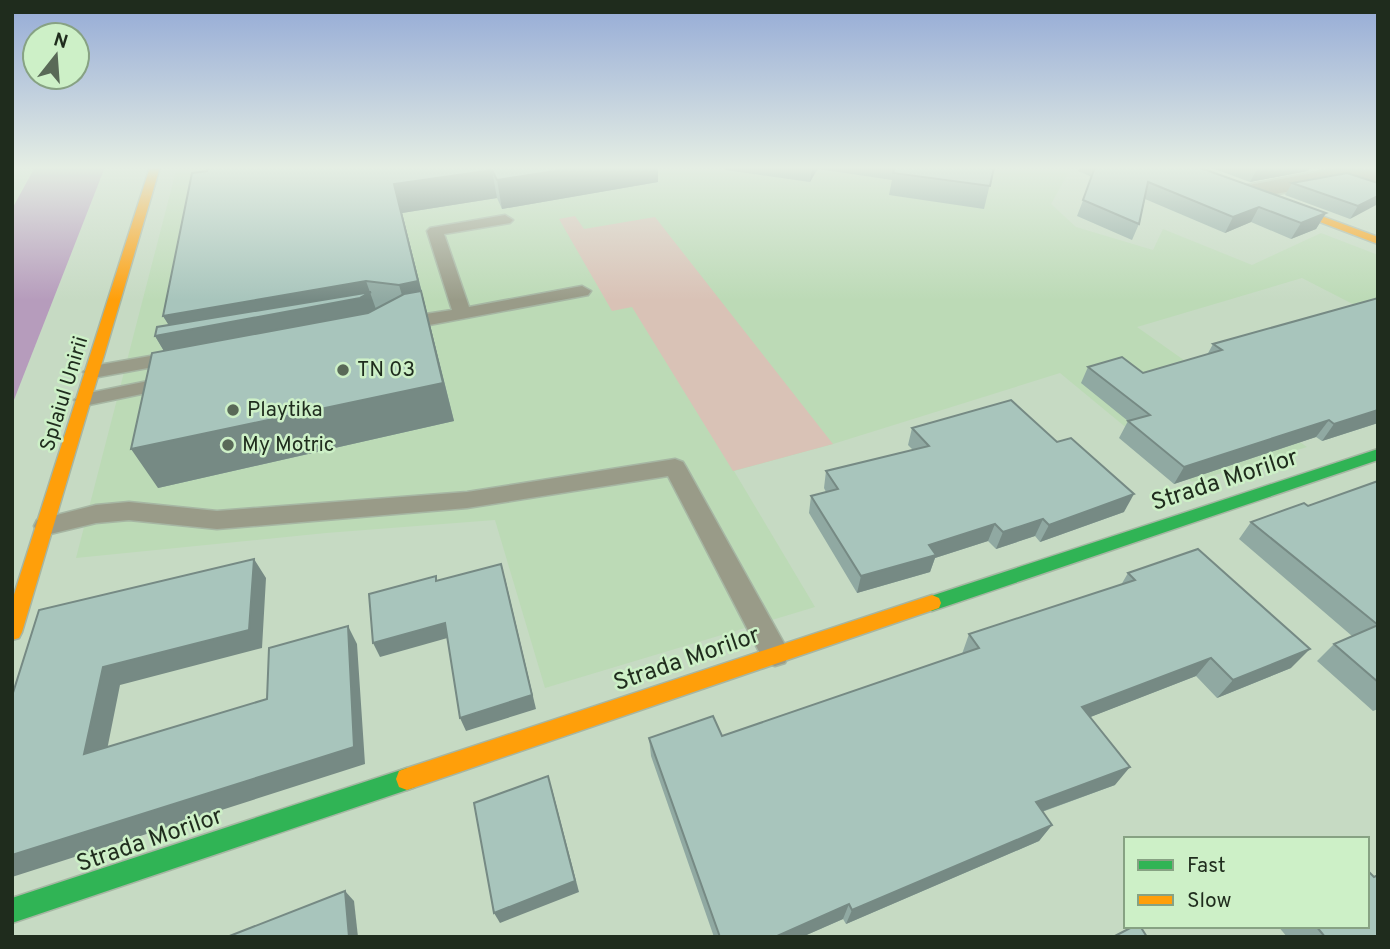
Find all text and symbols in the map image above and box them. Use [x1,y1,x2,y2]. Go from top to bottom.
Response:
north arrow [21,21,91,91]
text: N [50,28,70,55]
street label: Splaiul Unirii [35,333,95,455]
place label: TN 03 [357,357,415,384]
marker: TN 03 [335,362,351,378]
place label: Playtika [247,397,323,424]
marker: Playtika [225,402,241,418]
place label: My Motric [242,432,334,459]
marker: My Motric [220,437,236,453]
street label: Strada Morilor [1148,443,1302,519]
street label: Strada Morilor [610,621,764,699]
street label: Strada Morilor [73,802,227,880]
legend [1124,837,1369,928]
text: Fast [1187,853,1226,880]
text: Slow [1187,888,1232,915]

